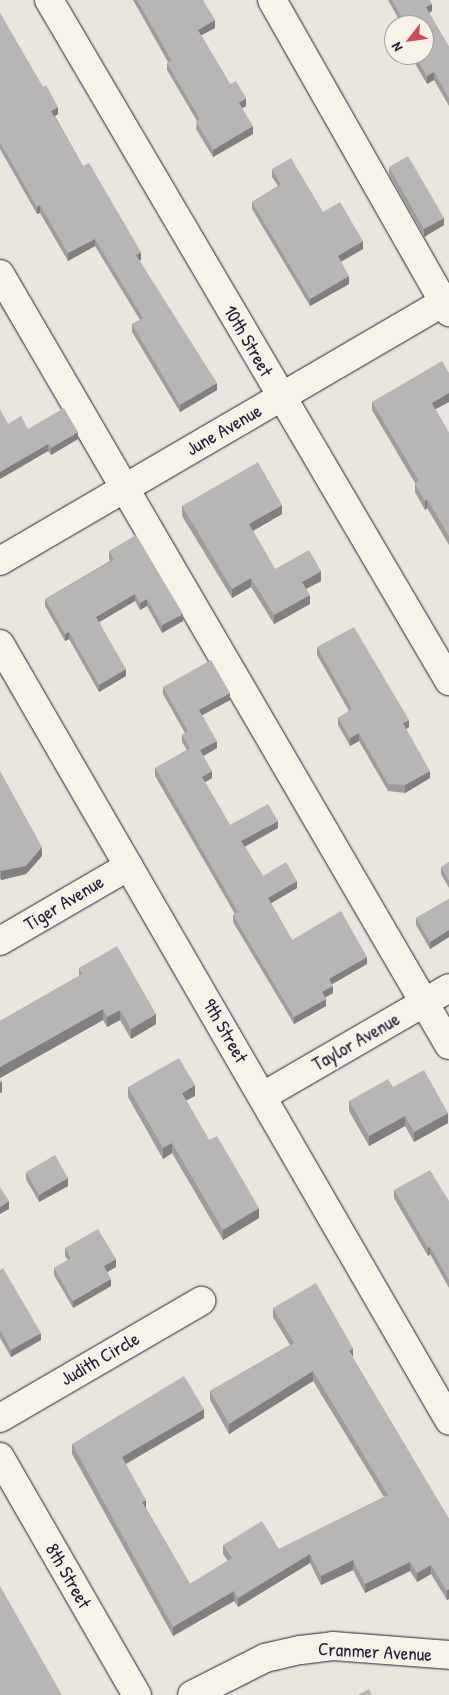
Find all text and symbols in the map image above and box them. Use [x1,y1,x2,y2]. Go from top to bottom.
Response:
north arrow [384,15,434,65]
text: N [386,39,407,55]
street label: 10th Street [218,301,278,381]
street label: June Avenue [182,399,266,461]
street label: Tiger Avenue [20,870,108,936]
street label: 9th Street [198,995,252,1067]
street label: Taylor Avenue [308,1008,404,1076]
street label: Judith Circle [57,1327,143,1391]
street label: 8th Street [40,1539,96,1613]
street label: Cranmer Avenue [317,1638,433,1666]

